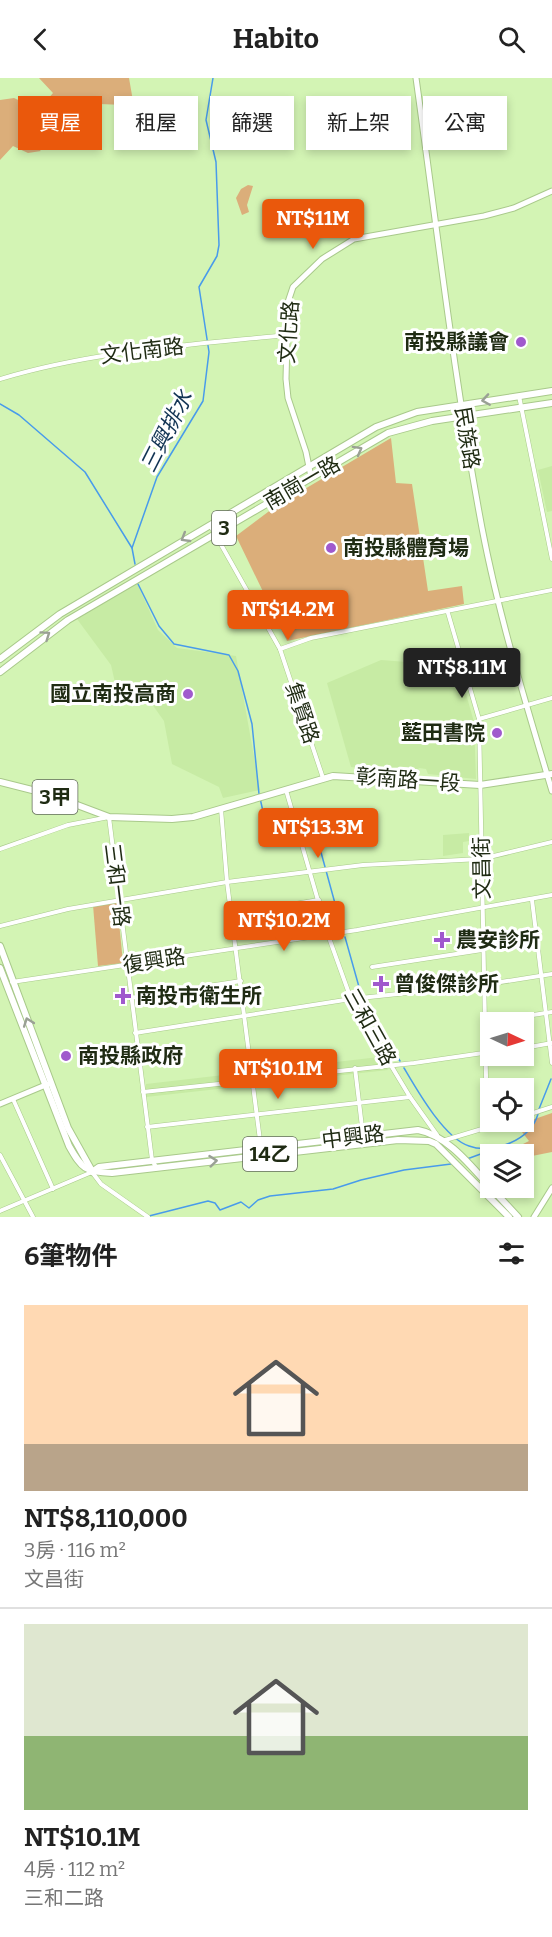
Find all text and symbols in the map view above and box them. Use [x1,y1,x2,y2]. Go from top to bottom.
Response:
icon: back [24,23,57,56]
text: Habito [233,23,319,55]
icon: search [495,23,528,56]
chip: 買屋 [18,96,102,150]
chip: 租屋 [114,96,198,150]
chip: 篩選 [210,96,294,150]
chip: 新上架 [306,96,411,150]
chip: 公寓 [423,96,507,150]
pin: NT$11M [264,199,362,250]
text: NT$11M [276,206,350,230]
street label: 文化路 [274,300,304,364]
place label: 南投縣議會 [404,329,509,355]
street label: 文化南路 [99,333,185,369]
marker: 南投縣議會 [514,335,528,349]
water label: 三興排水 [134,385,199,477]
one-way arrow [481,394,491,406]
street label: 民族路 [449,405,485,471]
one-way arrow [352,446,362,457]
street label: 南崗一路 [259,451,345,515]
road number: 3 [212,511,236,545]
one-way arrow [181,531,191,543]
place label: 南投縣體育場 [343,535,469,561]
marker: 南投縣體育場 [324,541,338,555]
pin: NT$14.2M [226,590,350,641]
text: NT$14.2M [241,597,335,621]
one-way arrow [39,631,50,642]
pin: NT$8.11M [400,648,524,699]
text: NT$8.11M [417,655,507,679]
street label: 集賢路 [279,679,325,747]
place label: 國立南投高商 [50,681,176,707]
marker: 國立南投高商 [181,687,195,701]
place label: 藍田書院 [401,720,485,746]
marker: 藍田書院 [490,726,504,740]
street label: 彰南路一段 [355,763,461,797]
road number: 3甲 [32,780,78,814]
pin: NT$13.3M [256,808,380,859]
text: NT$13.3M [272,815,364,839]
street label: 文昌街 [468,836,496,900]
street label: 三和一路 [99,842,135,928]
pin: NT$10.2M [222,901,346,952]
text: NT$10.2M [238,908,330,932]
place label: 農安診所 [456,927,540,953]
marker: 農安診所 [433,931,451,949]
street label: 復興路 [121,943,187,979]
place label: 曾俊傑診所 [394,971,499,997]
marker: 曾俊傑診所 [372,975,390,993]
place label: 南投市衛生所 [136,983,262,1009]
street label: 三和三路 [338,984,402,1070]
marker: 南投市衛生所 [114,987,132,1005]
north arrow [480,1012,534,1066]
map controls [480,1012,534,1198]
one-way arrow [23,1017,36,1028]
place label: 南投縣政府 [78,1043,183,1069]
marker: 南投縣政府 [59,1049,73,1063]
pin: NT$10.1M [216,1049,340,1100]
text: NT$10.1M [233,1056,323,1080]
button: locate [480,1078,534,1132]
street label: 中興路 [320,1120,386,1154]
road number: 14乙 [243,1137,297,1171]
button: layers [480,1144,534,1198]
one-way arrow [208,1155,217,1168]
icon: filters [495,1237,528,1270]
text: 6筆物件 [24,1241,117,1272]
icon: home [222,1344,330,1452]
text: NT$8,110,000 [24,1503,188,1534]
text: 3房 · 116 m² [24,1538,126,1562]
text: 文昌街 [24,1567,84,1591]
icon: home [222,1663,330,1771]
text: NT$10.1M [24,1822,141,1853]
text: 4房 · 112 m² [24,1857,125,1881]
text: 三和二路 [24,1886,104,1910]

